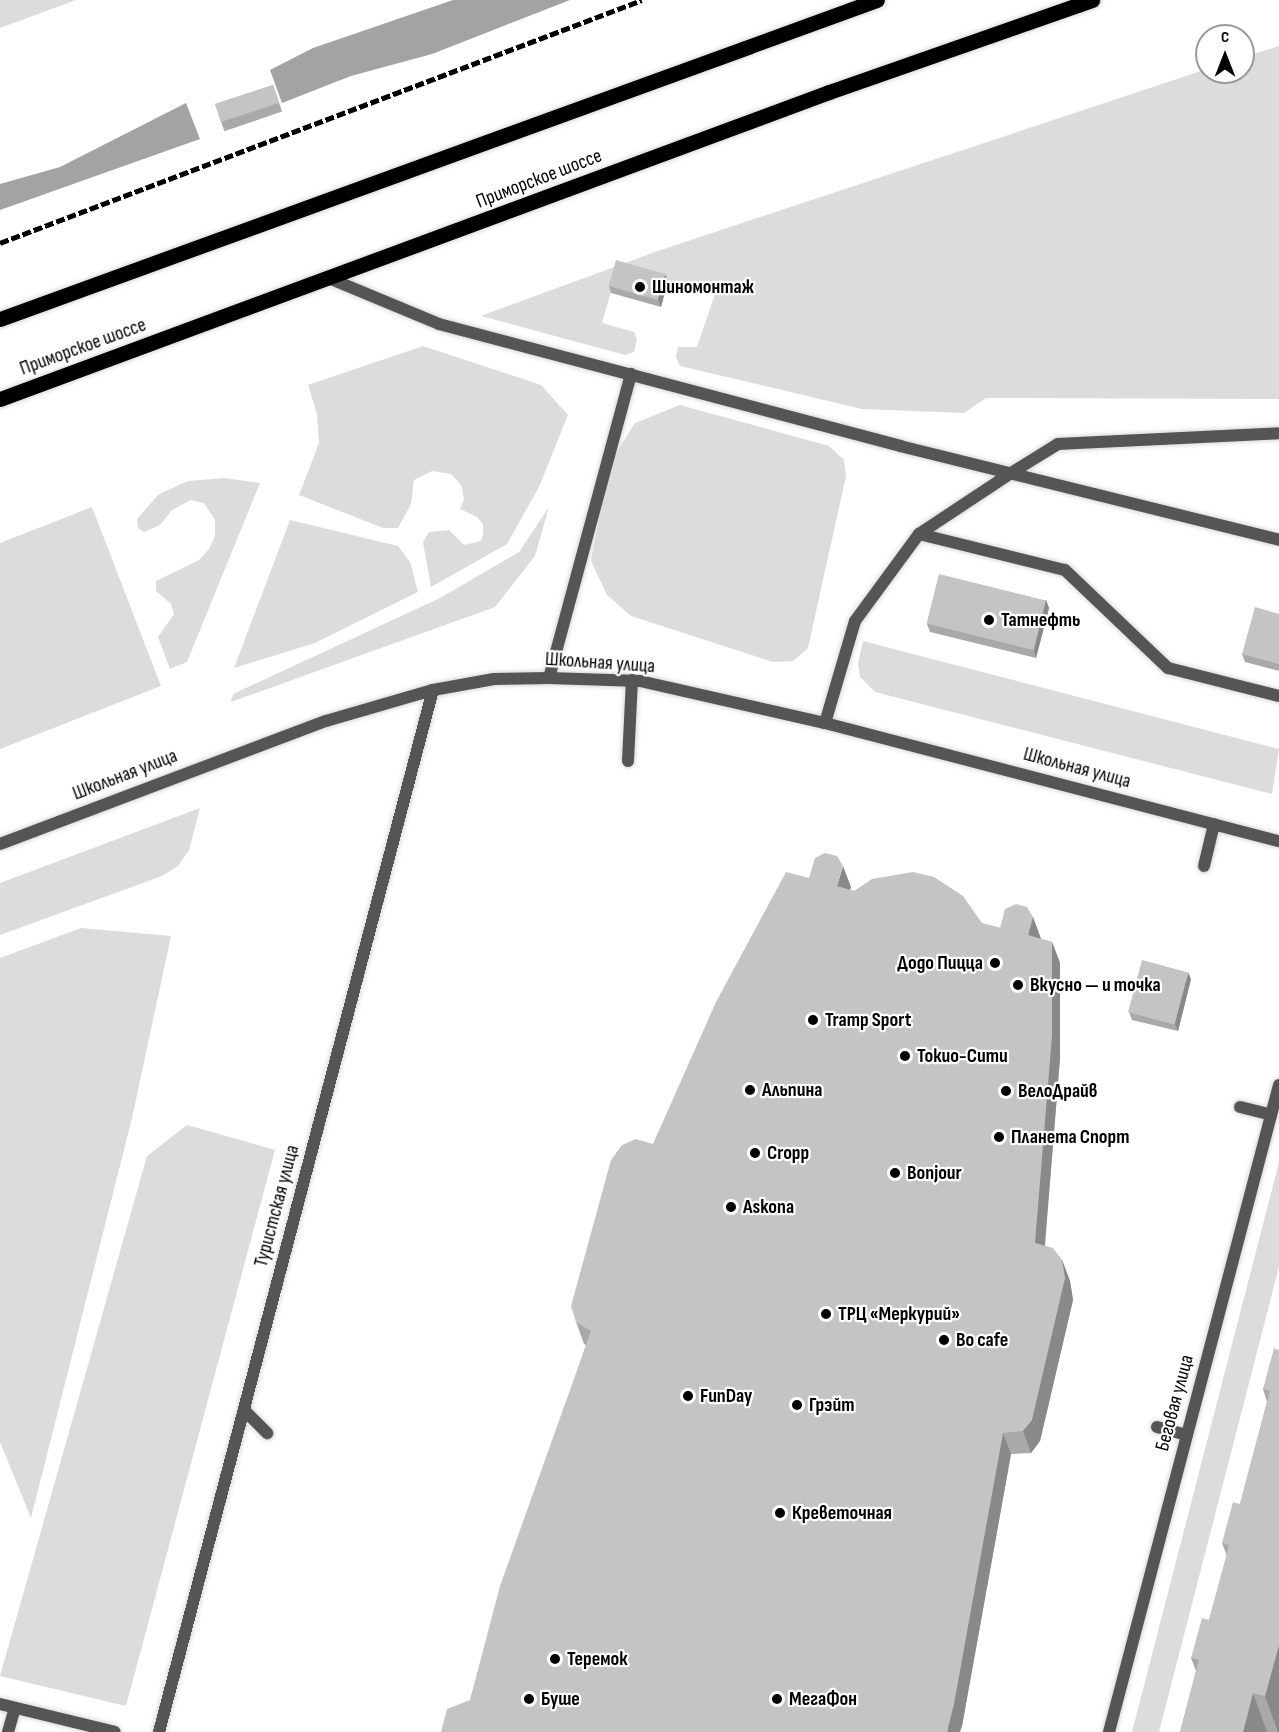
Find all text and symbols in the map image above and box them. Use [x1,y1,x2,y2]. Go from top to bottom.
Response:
north arrow [1195,24,1255,84]
text: С [1221,28,1229,47]
street label: Приморское шоссе [473,144,605,214]
place label: Шиномонтаж [652,275,754,299]
marker: Шиномонтаж [633,280,647,294]
street label: Приморское шоссе [16,313,150,381]
place label: Татнефть [1001,608,1080,632]
marker: Татнефть [982,613,996,627]
street label: Школьная улица [544,647,656,679]
street label: Школьная улица [1021,742,1133,794]
street label: Школьная улица [69,744,181,806]
place label: Додо Пицца [897,951,983,975]
marker: Додо Пицца [988,956,1002,970]
place label: Вкусно — и точка [1030,973,1161,997]
marker: Вкусно — и точка [1011,978,1025,992]
place label: Tramp Sport [825,1008,911,1032]
marker: Tramp Sport [806,1013,820,1027]
place label: Токио-Сити [917,1044,1008,1068]
marker: Токио-Сити [898,1049,912,1063]
place label: Альпина [762,1078,822,1102]
place label: ВелоДрайв [1018,1079,1098,1103]
marker: Альпина [743,1083,757,1097]
marker: ВелоДрайв [999,1084,1013,1098]
place label: Планета Спорт [1011,1125,1129,1149]
marker: Планета Спорт [992,1130,1006,1144]
place label: Cropp [767,1141,809,1165]
street label: Туристская улица [249,1142,305,1270]
marker: Cropp [748,1146,762,1160]
place label: Bonjour [907,1161,962,1185]
marker: Bonjour [888,1166,902,1180]
place label: Askona [743,1195,794,1219]
marker: Askona [724,1200,738,1214]
place label: ТРЦ «Меркурий» [838,1302,960,1326]
marker: ТРЦ «Меркурий» [819,1307,833,1321]
place label: Bo cafe [956,1328,1008,1352]
marker: Bo cafe [937,1333,951,1347]
street label: Беговая улица [1151,1352,1199,1454]
place label: FunDay [700,1384,752,1408]
marker: FunDay [681,1389,695,1403]
place label: Грэйт [809,1393,854,1417]
marker: Грэйт [790,1398,804,1412]
place label: Креветочная [792,1501,892,1525]
marker: Креветочная [773,1506,787,1520]
place label: Теремок [567,1647,628,1671]
marker: Теремок [548,1652,562,1666]
place label: Буше [541,1687,580,1711]
place label: МегаФон [789,1687,857,1711]
marker: Буше [522,1692,536,1706]
marker: МегаФон [770,1692,784,1706]

